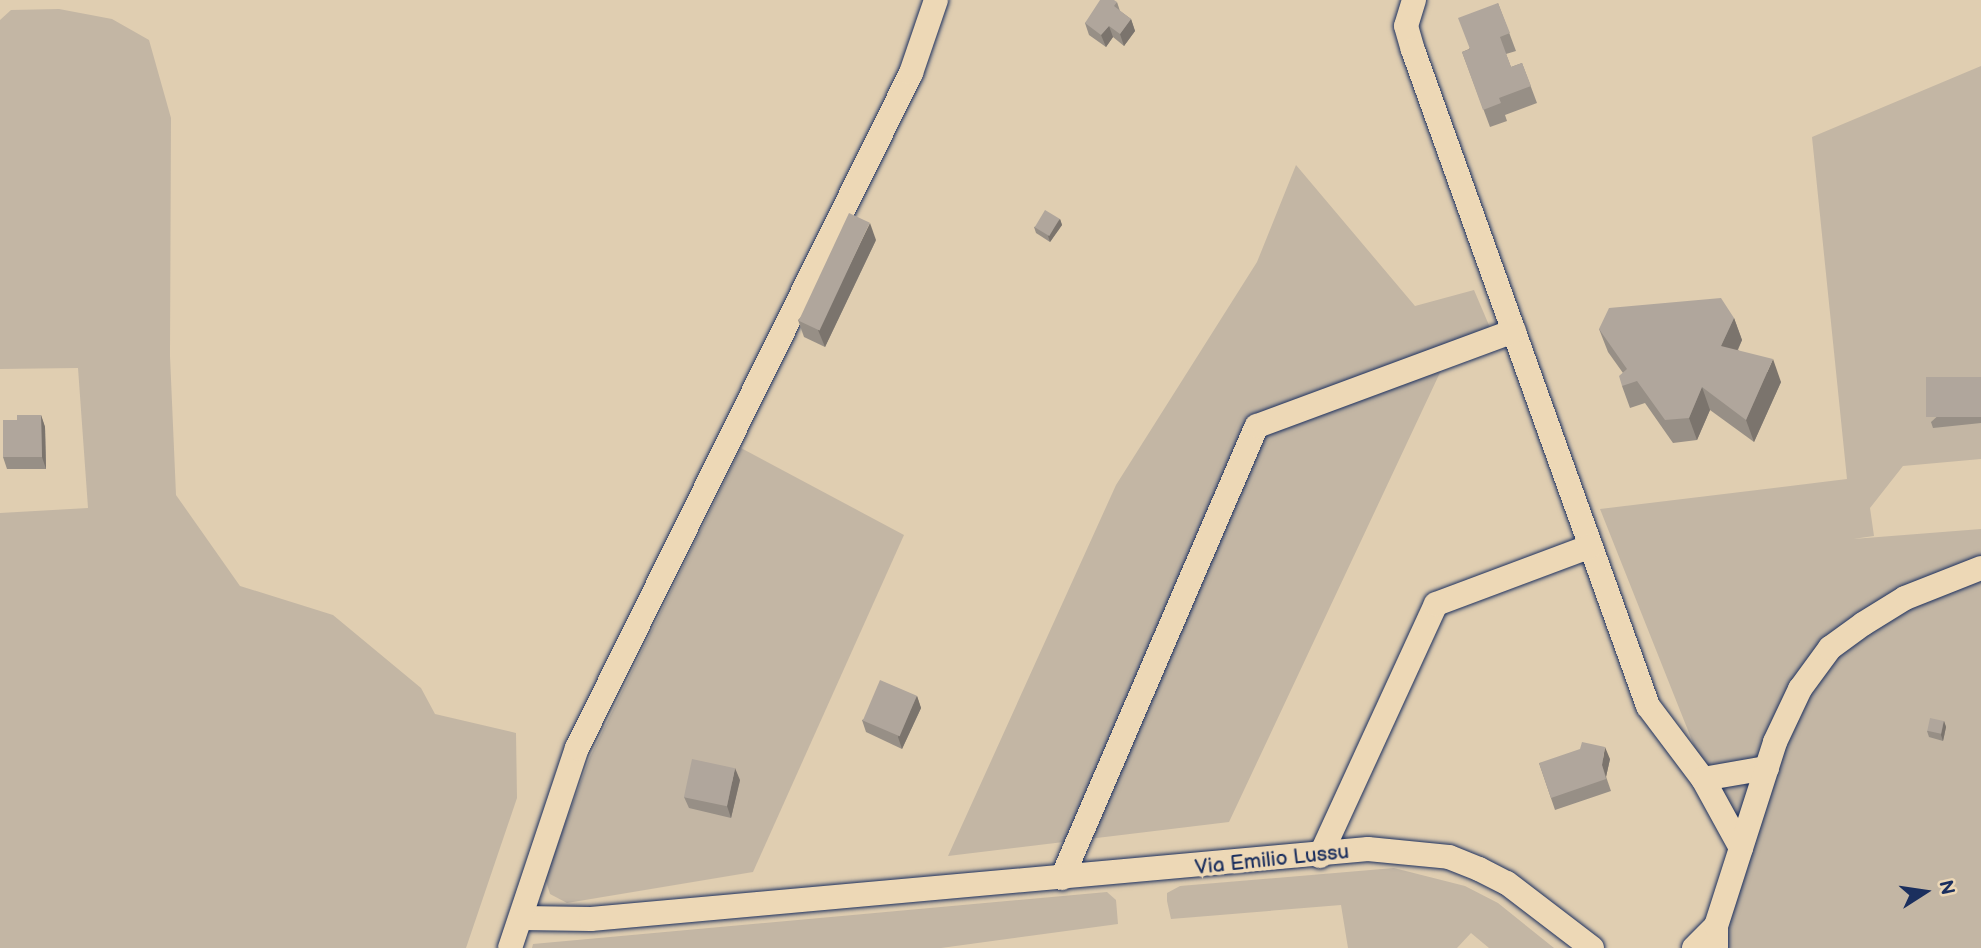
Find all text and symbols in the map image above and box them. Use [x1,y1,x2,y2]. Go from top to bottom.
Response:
street label: Via Emilio Lussu [1194,839,1350,881]
north arrow [1890,857,1960,927]
text: N [1933,878,1959,897]

